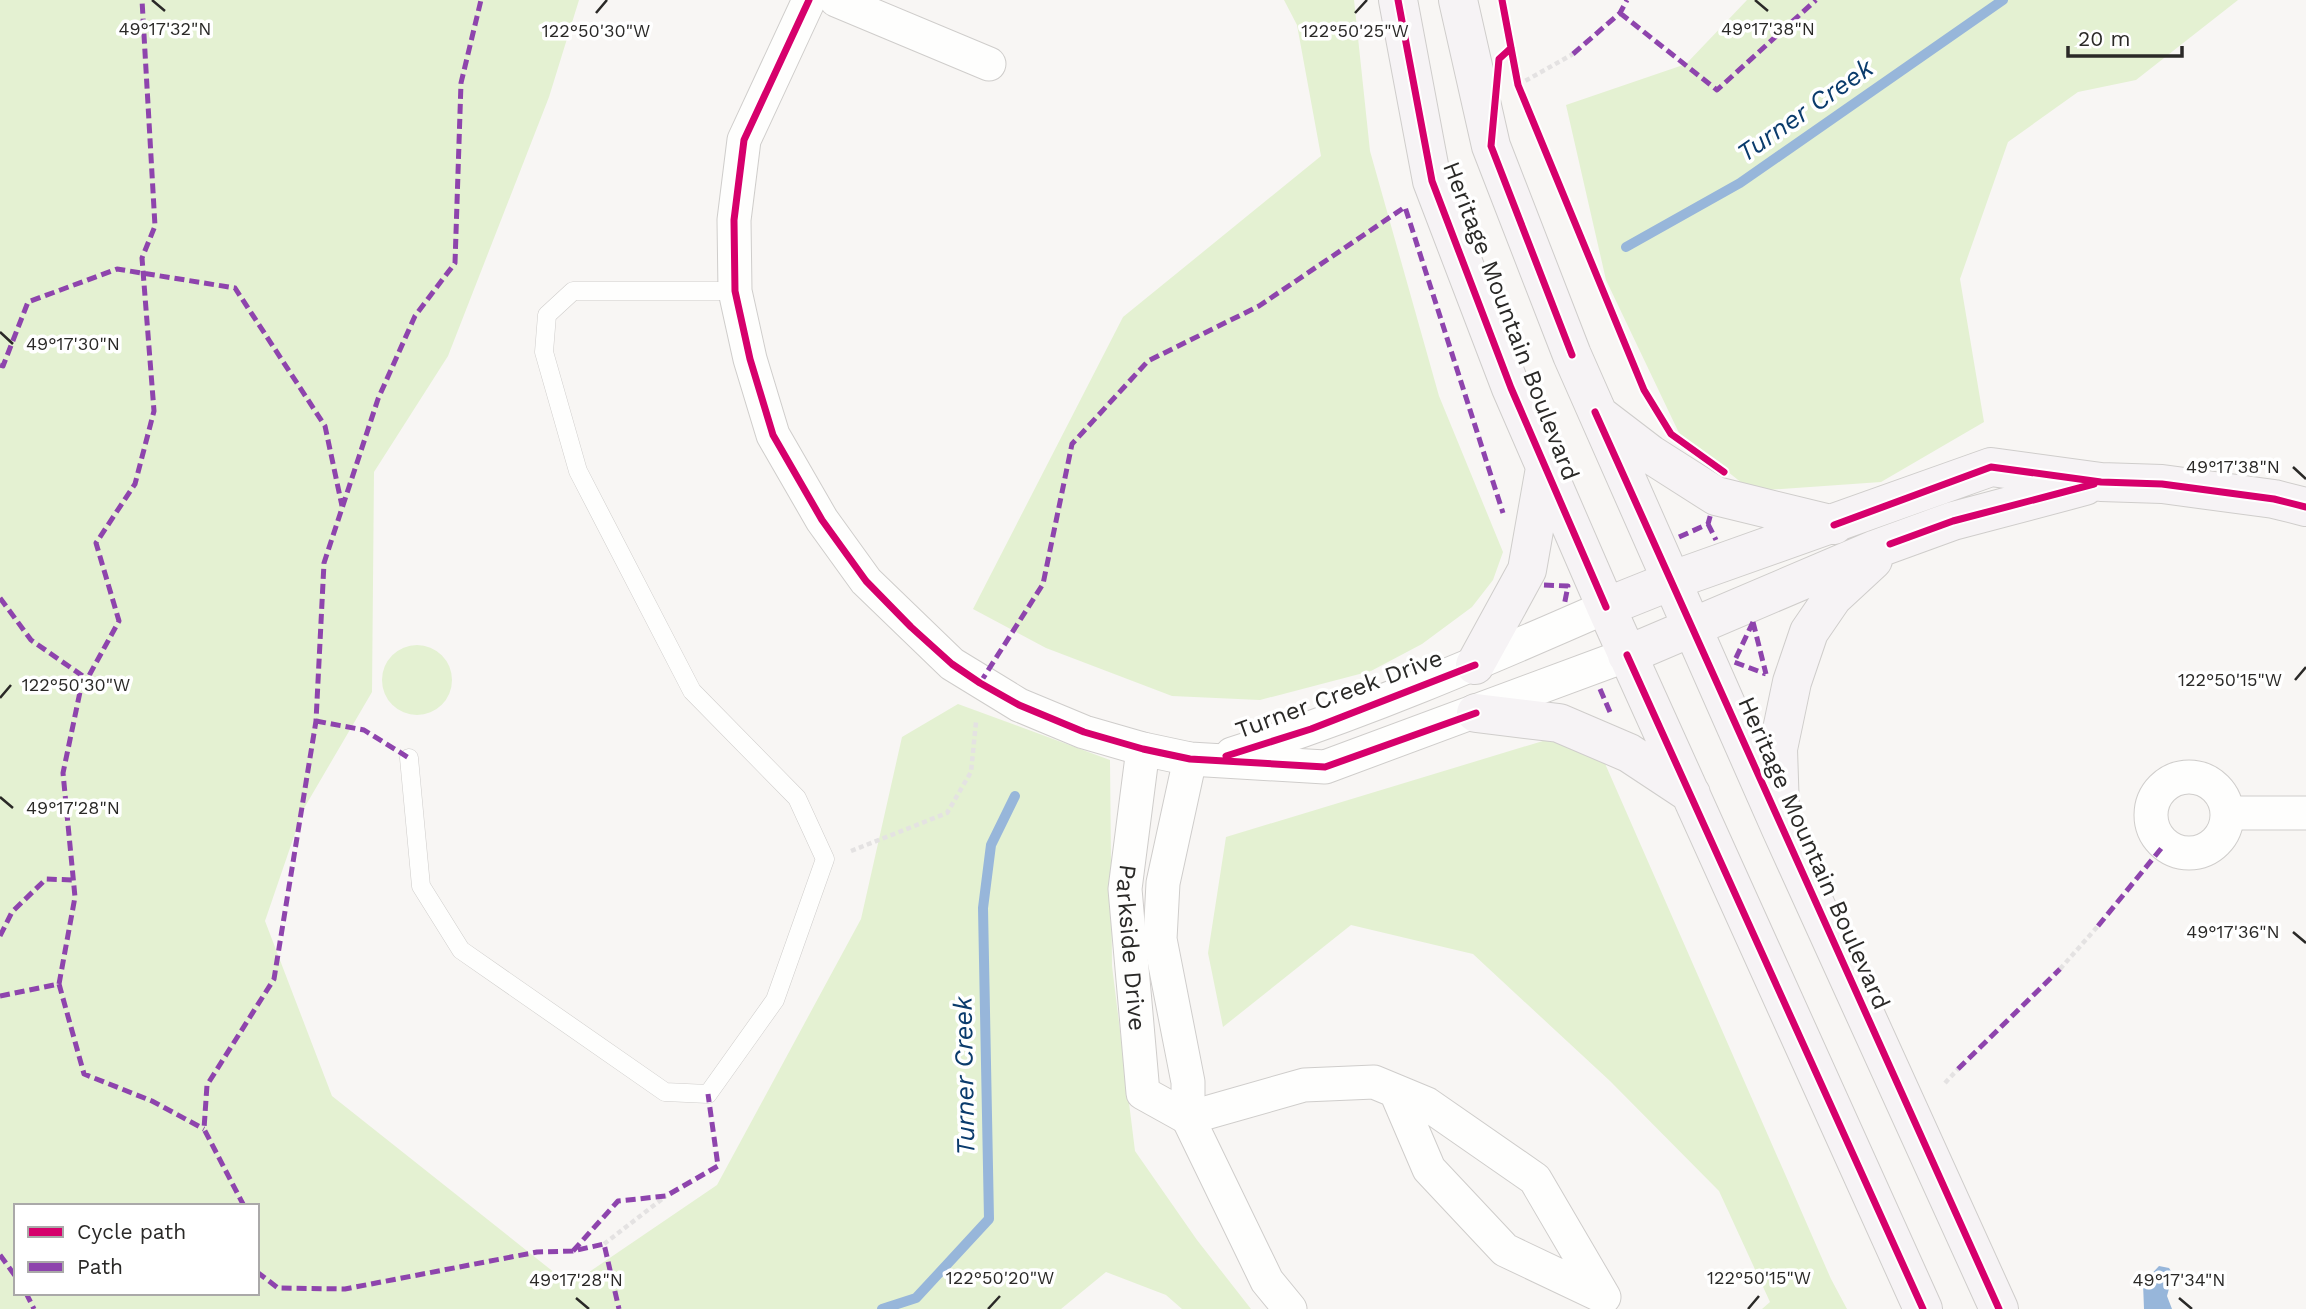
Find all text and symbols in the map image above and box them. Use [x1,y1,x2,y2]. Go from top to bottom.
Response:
scale bar [2068,14,2182,58]
text: 49°17'32"N [118,18,212,39]
text: 49°17'38"N [1721,18,1815,39]
text: 122°50'30"W [542,20,650,41]
text: 122°50'25"W [1301,20,1409,41]
text: 20 m [2078,26,2130,51]
water label: Turner Creek [1731,52,1879,168]
street label: Heritage Mountain Boulevard [1437,158,1585,484]
text: 49°17'30"N [26,333,120,354]
text: 49°17'38"N [2186,456,2280,477]
street label: Turner Creek Drive [1232,644,1446,744]
text: 122°50'15"W [2178,669,2282,690]
text: 122°50'30"W [22,674,130,695]
street label: Heritage Mountain Boulevard [1732,692,1896,1014]
text: 49°17'28"N [26,797,120,818]
street label: Parkside Drive [1111,863,1151,1032]
text: 49°17'36"N [2186,921,2280,942]
water label: Turner Creek [948,995,980,1156]
legend [14,1204,259,1295]
text: Cycle path [77,1219,186,1244]
text: Path [77,1254,123,1279]
text: 122°50'20"W [946,1267,1054,1288]
text: 122°50'15"W [1707,1267,1811,1288]
text: 49°17'28"N [529,1269,623,1290]
text: 49°17'34"N [2133,1269,2225,1290]

